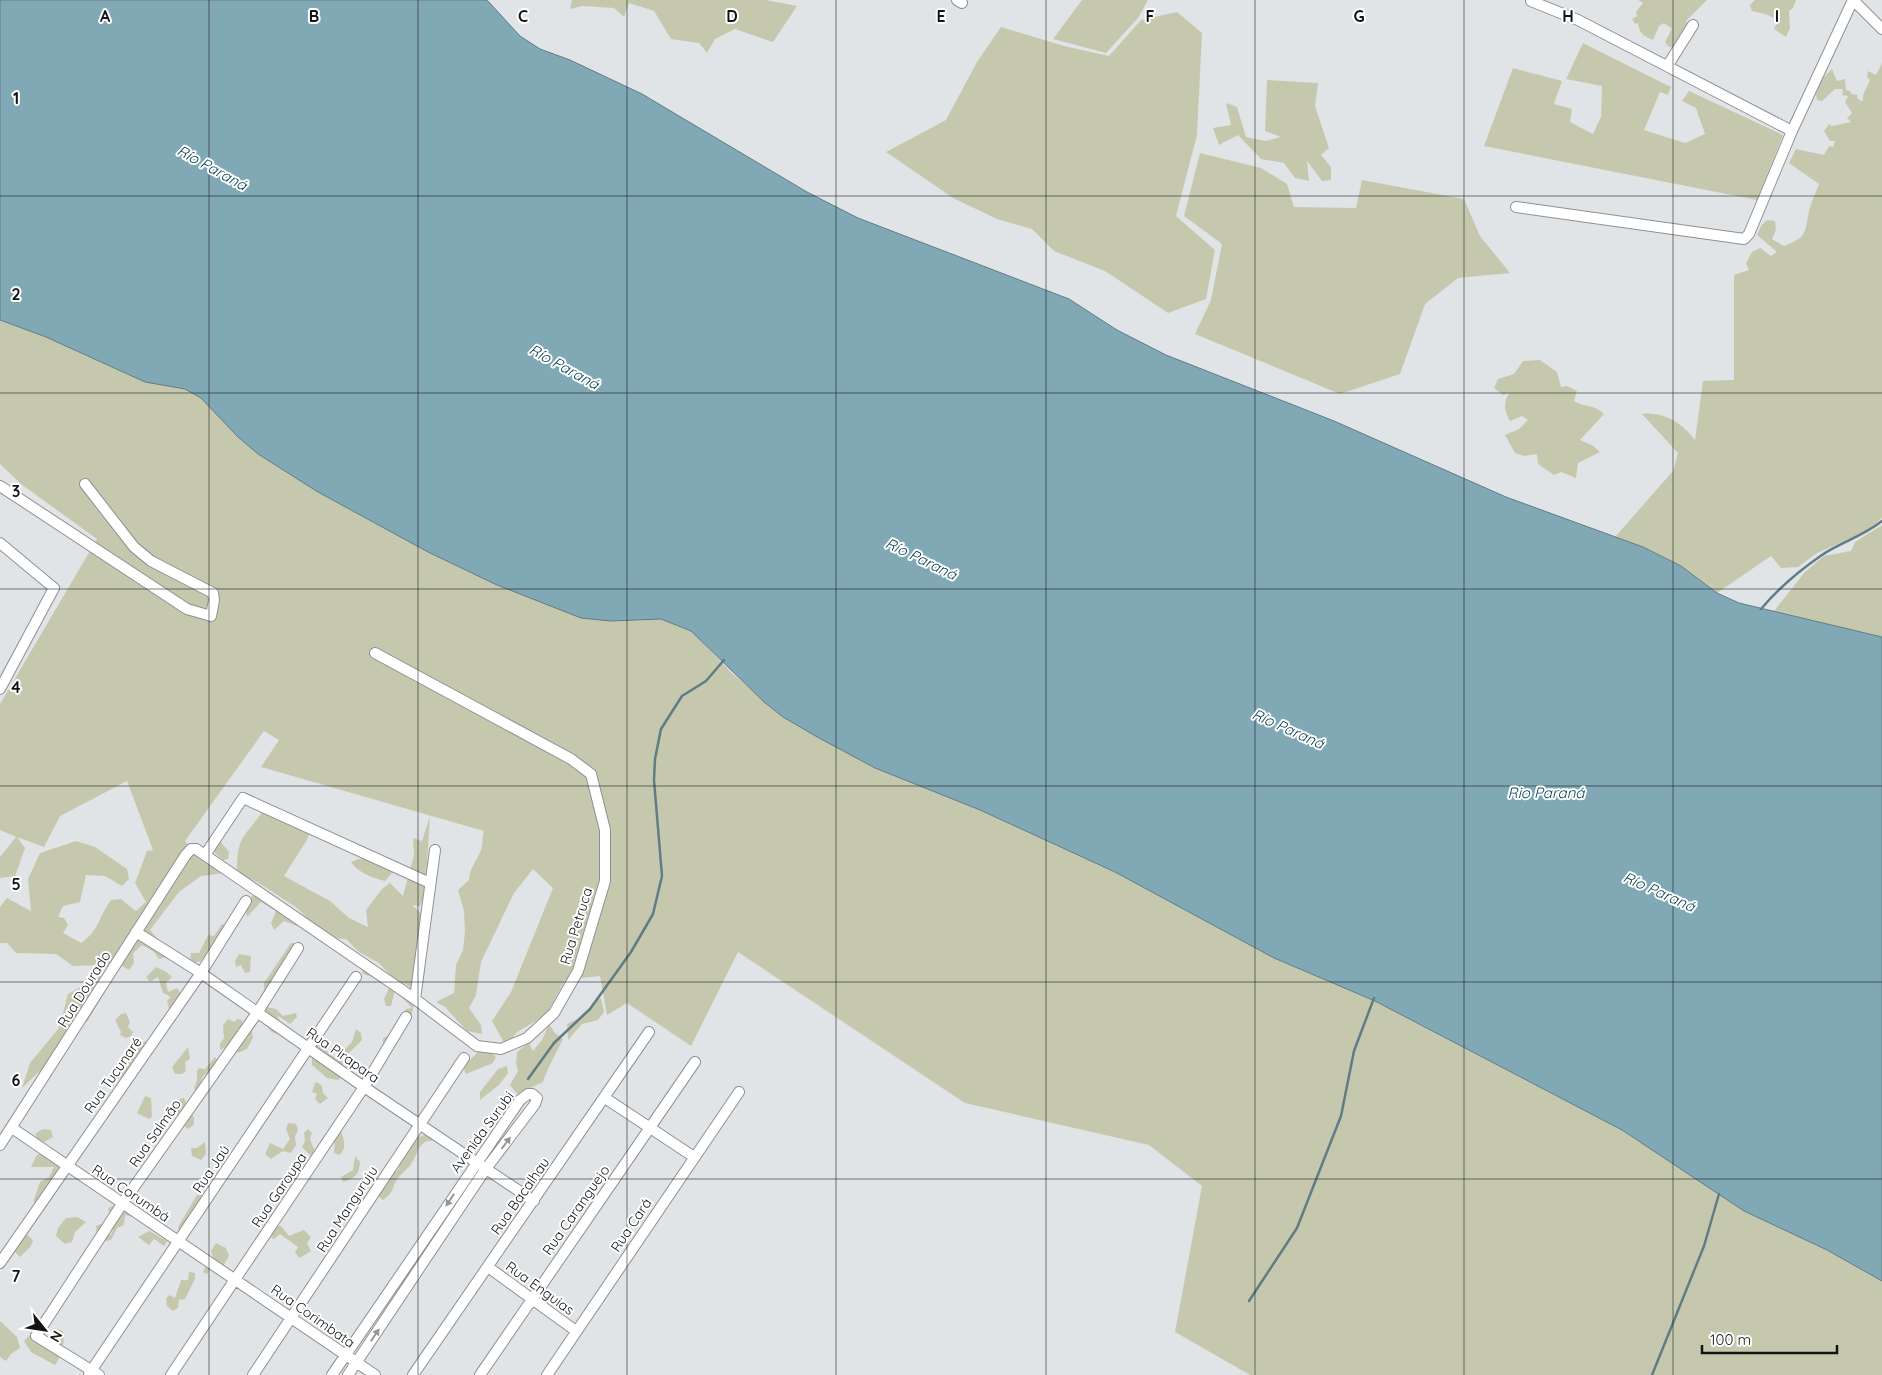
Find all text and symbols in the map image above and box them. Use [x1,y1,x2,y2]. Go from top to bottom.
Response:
text: A [100,6,111,26]
text: B [309,6,319,26]
text: C [518,6,528,26]
text: D [726,6,738,26]
text: E [936,6,946,26]
text: F [1146,6,1155,26]
text: G [1353,6,1365,26]
text: H [1562,6,1574,26]
text: I [1775,6,1779,26]
text: 1 [13,88,19,108]
water label: Río Paraná [174,141,251,195]
text: 2 [11,284,21,304]
water label: Río Paraná [526,340,603,394]
text: 3 [12,481,20,501]
water label: Río Paraná [883,533,961,584]
text: 4 [11,677,21,697]
water label: Río Paraná [1249,704,1328,753]
water label: Rio Paraná [1508,783,1585,802]
water label: Río Paraná [1620,867,1699,916]
text: 5 [11,874,21,894]
street label: Rua Petruca [556,885,596,967]
street label: Rua Dourado [53,947,115,1031]
street label: Rua Pirapara [303,1023,383,1087]
street label: Rua Tucunaré [80,1033,146,1117]
text: 6 [12,1070,21,1090]
street label: Avenida Surubi [446,1088,518,1176]
street label: Rua Salmão [125,1096,185,1170]
one-way arrow [501,1136,511,1150]
street label: Rua Jaú [188,1142,234,1196]
street label: Rua Garoupa [247,1149,311,1231]
street label: Rua Bacalhau [487,1154,553,1238]
street label: Rua Corumbá [89,1160,173,1226]
street label: Rua Manguruju [312,1162,382,1256]
street label: Rua Caranguejo [538,1162,614,1258]
one-way arrow [445,1193,455,1207]
street label: Rua Cará [607,1195,655,1255]
street label: Rua Enguias [502,1257,578,1319]
text: 7 [12,1266,21,1286]
street label: Rua Corimbata [268,1280,358,1352]
north arrow [20,1305,70,1355]
scale bar [1702,1322,1837,1354]
text: N [46,1328,67,1345]
one-way arrow [370,1328,380,1341]
text: 100 m [1710,1330,1751,1349]

